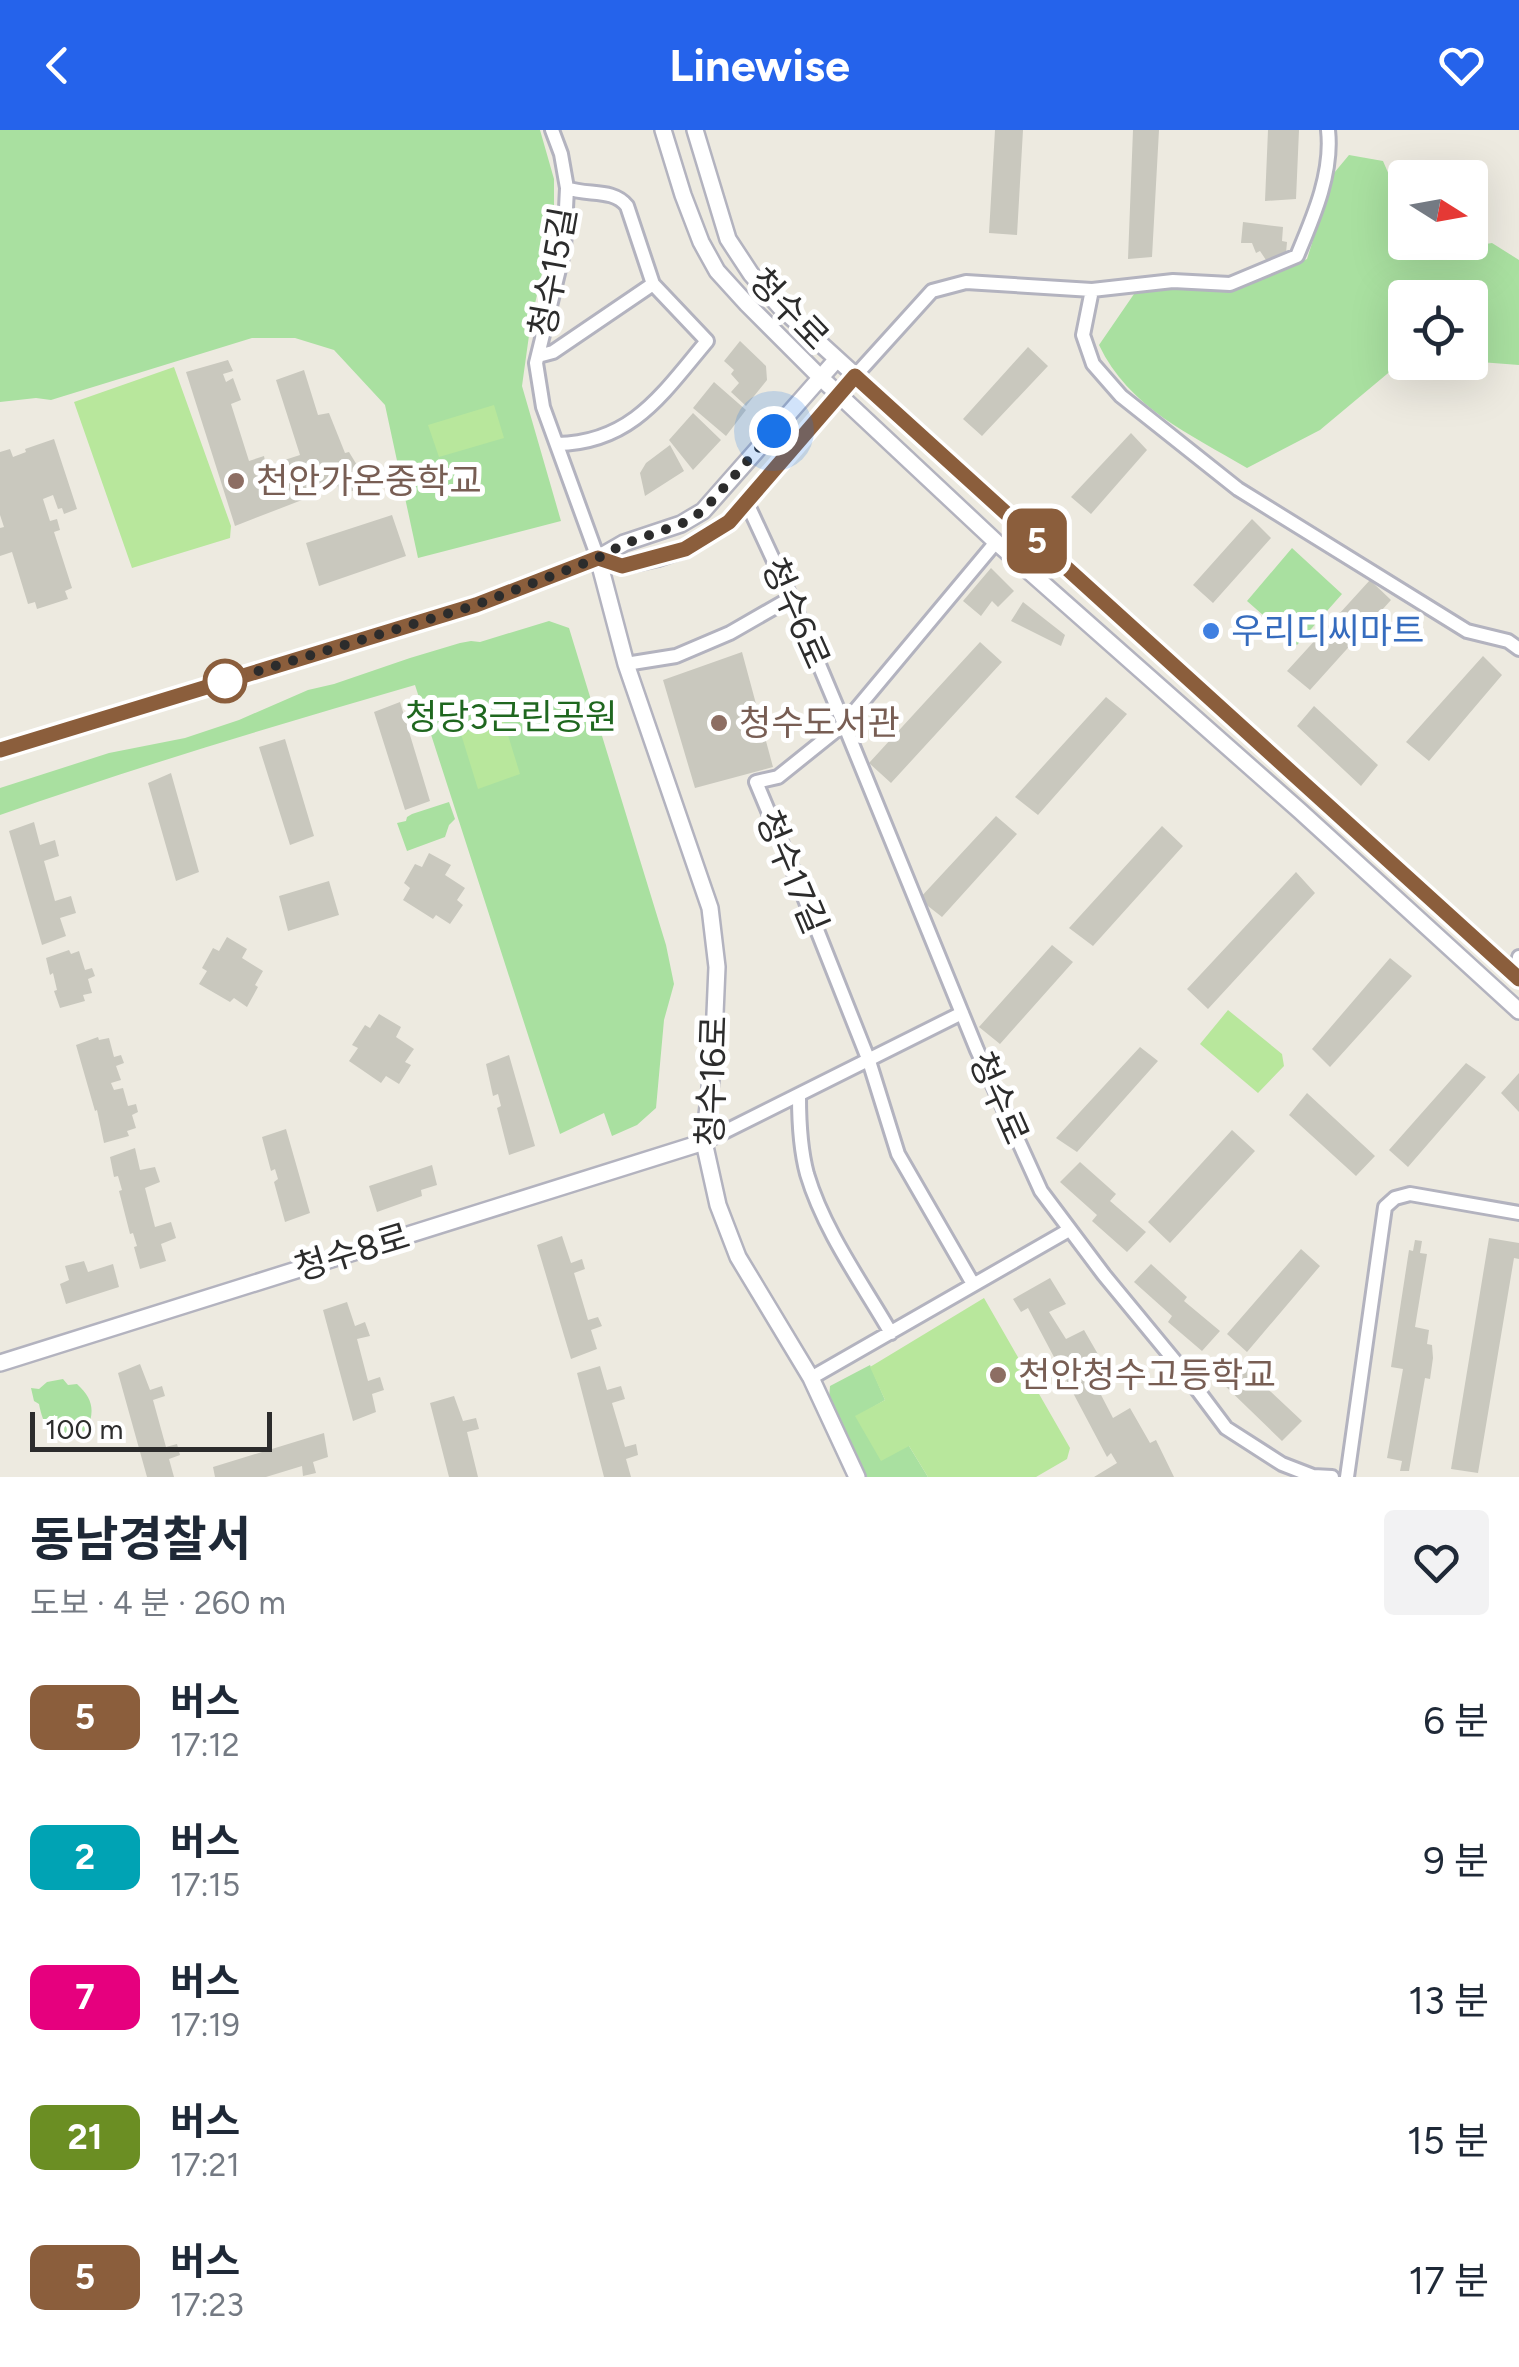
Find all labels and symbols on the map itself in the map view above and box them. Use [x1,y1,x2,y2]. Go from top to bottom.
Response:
north arrow [1388,160,1488,260]
street label: 청수15길 [521,204,585,340]
street label: 청수로 [740,260,838,358]
your location [749,406,799,456]
place label: 천안가온중학교 [256,460,481,502]
marker: 천안가온중학교 [225,470,247,492]
line badge: 5 [1004,508,1070,574]
street label: 청수6로 [753,551,839,675]
place label: 우리디씨마트 [1231,610,1424,652]
marker: 우리디씨마트 [1200,620,1222,642]
unlabelled marker [204,660,246,702]
park label: 청당3근린공원 [405,696,617,738]
place label: 청수도서관 [739,702,900,744]
marker: 청수도서관 [708,712,730,734]
street label: 청수17길 [747,804,837,940]
street label: 청수16로 [689,1015,735,1147]
street label: 청수로 [960,1045,1038,1151]
street label: 청수8로 [289,1215,415,1289]
place label: 천안청수고등학교 [1018,1354,1276,1396]
marker: 천안청수고등학교 [987,1364,1009,1386]
scale bar [30,1407,272,1452]

